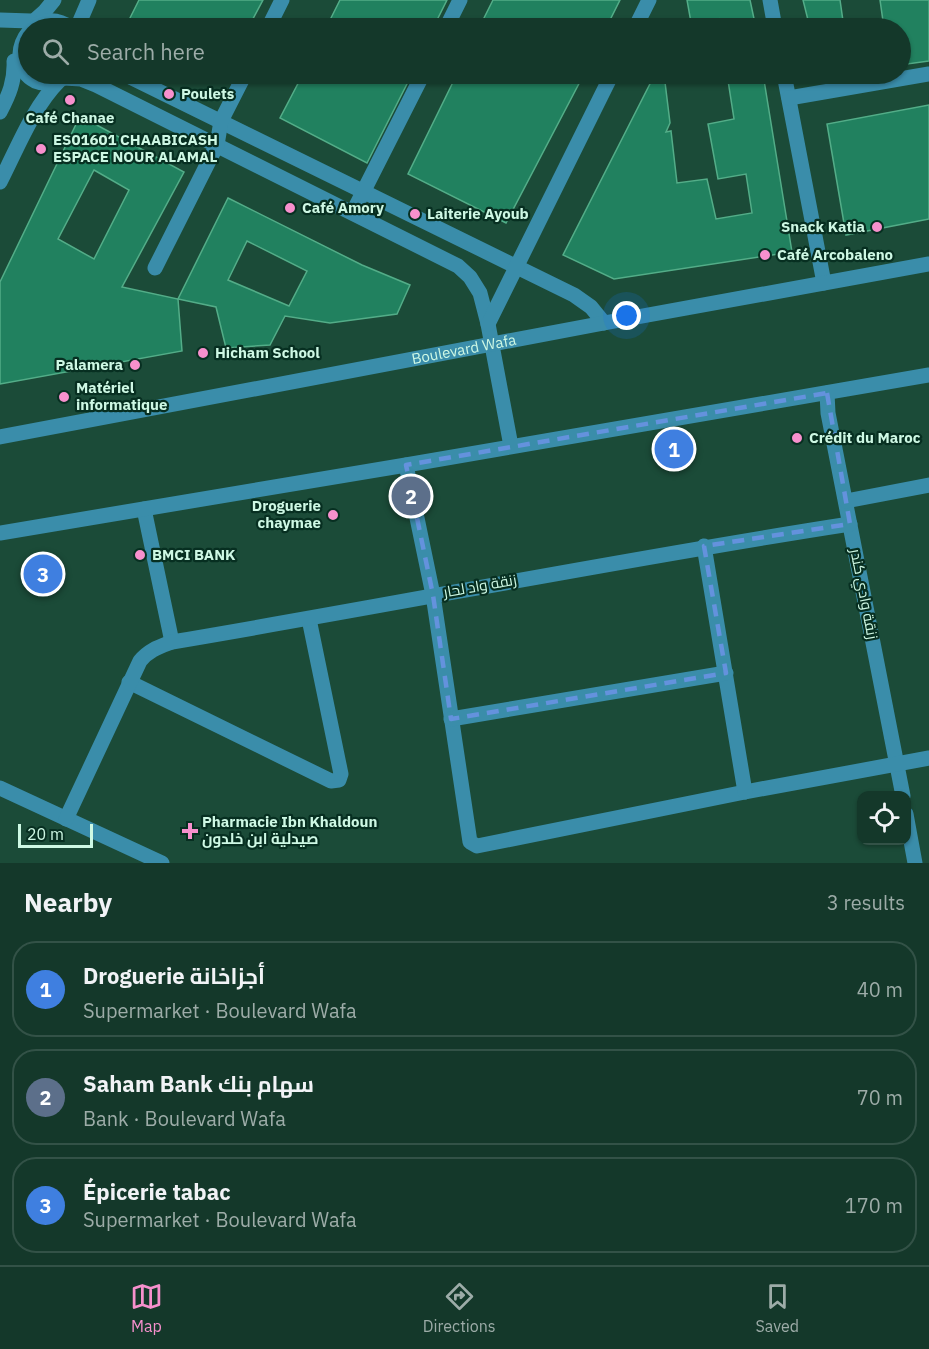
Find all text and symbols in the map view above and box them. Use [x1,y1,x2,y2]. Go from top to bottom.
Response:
search box [18,18,911,84]
icon: search [39,35,72,68]
text: Search here [87,37,205,66]
place label: Poulets [181,84,235,103]
marker: Poulets [162,87,176,101]
marker: Café Chanae [63,93,77,107]
place label: Café Chanae [26,108,114,127]
place label: ES01601 CHAABICASH ESPACE NOUR ALAMAL [53,130,218,166]
marker: ES01601 CHAABICASH ESPACE NOUR ALAMAL [34,142,48,156]
place label: Café Amory [302,198,384,217]
marker: Café Amory [283,201,297,215]
place label: Laiterie Ayoub [427,204,529,223]
marker: Laiterie Ayoub [408,207,422,221]
place label: Snack Katia [781,217,865,236]
marker: Snack Katia [870,220,884,234]
place label: Café Arcobaleno [777,245,893,264]
marker: Café Arcobaleno [758,248,772,262]
your location [612,301,641,330]
street label: Boulevard Wafa [410,330,518,368]
place label: Hicham School [215,343,320,362]
marker: Hicham School [196,346,210,360]
place label: Palamera [56,355,123,374]
marker: Palamera [128,358,142,372]
place label: Matériel informatique [76,378,168,414]
marker: Matériel informatique [57,390,71,404]
pin: 1 [654,426,694,472]
place label: Crédit du Maroc [809,428,921,447]
marker: Crédit du Maroc [790,431,804,445]
pin: 2 [392,474,430,518]
place label: Droguerie chaymae [252,496,321,532]
marker: Droguerie chaymae [326,508,340,522]
place label: BMCI BANK [152,545,236,564]
street label: زنقة وادي كندر [843,546,883,641]
marker: BMCI BANK [133,548,147,562]
pin: 3 [24,552,63,596]
street label: زنقة واد لحار [441,570,518,601]
map controls [857,791,911,845]
button: locate [857,791,911,845]
place label: Pharmacie Ibn Khaldoun صيدلية ابن خلدون [202,812,377,848]
scale bar [18,821,93,848]
text: 20 m [27,824,64,844]
marker: Pharmacie Ibn Khaldoun صيدلية ابن خلدون [183,824,197,838]
text: Nearby [24,885,112,919]
text: 3 results [827,889,905,916]
text: Droguerie أجزاخانة [83,961,265,990]
text: 1 [40,976,52,1003]
text: 40 m [857,976,903,1003]
text: Supermarket · Boulevard Wafa [83,997,357,1024]
text: Saham Bank سهام بنك [83,1069,314,1098]
text: 2 [40,1084,52,1111]
text: 70 m [857,1084,903,1111]
text: Bank · Boulevard Wafa [83,1105,286,1132]
text: Épicerie tabac [83,1177,231,1206]
text: 3 [40,1192,52,1219]
text: 170 m [845,1192,903,1219]
text: Supermarket · Boulevard Wafa [83,1206,357,1233]
tab: Map [130,1280,163,1336]
tab: Directions [423,1280,496,1336]
tab: Saved [756,1280,799,1336]

